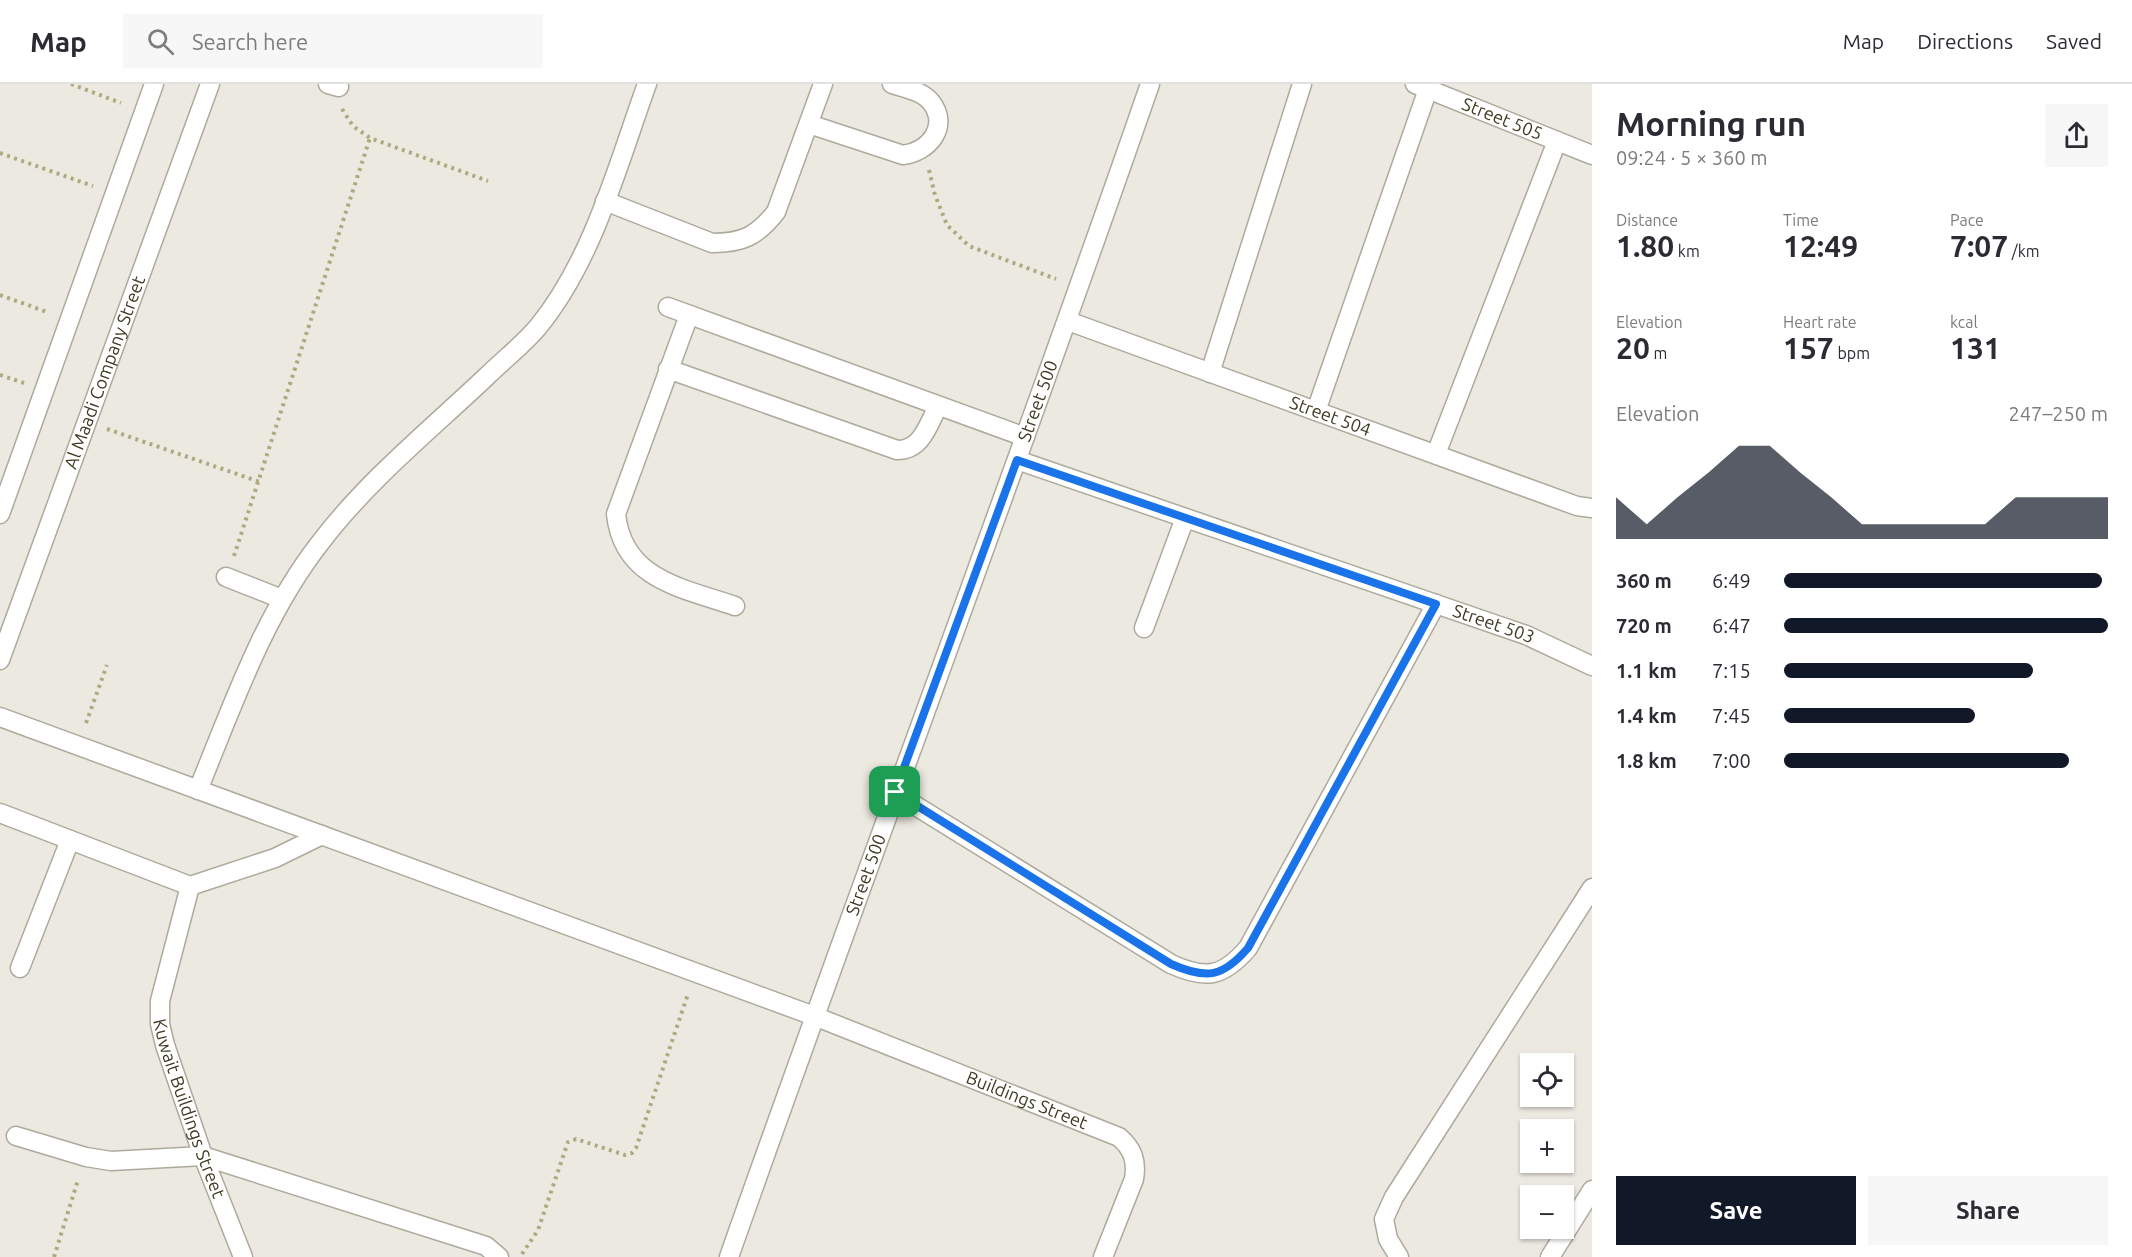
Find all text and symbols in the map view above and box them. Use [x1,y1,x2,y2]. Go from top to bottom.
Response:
search box [123,14,543,68]
icon: search [144,25,177,58]
text: Map [30,26,87,57]
text: Search here [192,29,308,54]
text: Map [1843,29,1884,53]
text: Directions [1917,29,2013,53]
text: Saved [2046,29,2102,53]
street label: Street 505 [1460,93,1546,143]
button: share [2045,104,2108,167]
text: Morning run [1616,105,1806,142]
text: 09:24 · 5 × 360 m [1616,146,1768,169]
text: Distance [1616,211,1678,229]
text: Time [1783,211,1819,229]
text: Pace [1950,211,1984,229]
text: 1.80 [1616,229,1674,263]
text: 12:49 [1783,229,1858,263]
text: 7:07 [1950,229,2008,263]
text: km [1674,242,1700,260]
text: /km [2008,242,2040,260]
street label: Al Maadi Company Street [60,273,148,471]
text: Elevation [1616,313,1683,331]
text: Heart rate [1783,313,1857,331]
text: kcal [1950,313,1978,331]
text: 20 [1616,331,1650,365]
text: 157 [1783,331,1834,365]
text: 131 [1950,331,2001,365]
text: m [1650,344,1667,362]
text: bpm [1834,344,1870,362]
street label: Street 500 [1013,357,1061,444]
street label: Street 504 [1287,391,1374,439]
text: Elevation [1616,402,1699,425]
text: 247–250 m [2009,402,2108,425]
text: 360 m [1616,569,1672,592]
text: 6:49 [1712,569,1751,592]
street label: Street 503 [1451,600,1538,647]
text: 720 m [1616,614,1672,637]
text: 6:47 [1712,614,1751,637]
text: 1.1 km [1616,659,1677,682]
text: 7:15 [1712,659,1751,682]
text: 1.4 km [1616,704,1677,727]
text: 7:45 [1712,704,1751,727]
text: 1.8 km [1616,749,1677,772]
text: 7:00 [1712,749,1751,772]
pin [869,766,920,817]
icon: arrive [878,775,911,808]
street label: Street 500 [841,831,889,918]
street label: Kuwait Buildings Street [150,1016,230,1201]
map controls [1520,1053,1574,1239]
button: locate [1520,1053,1574,1107]
street label: Buildings Street [964,1066,1091,1132]
button: + [1520,1119,1574,1173]
button: Save [1616,1176,1856,1245]
button: Share [1868,1176,2108,1245]
button: − [1520,1185,1574,1239]

